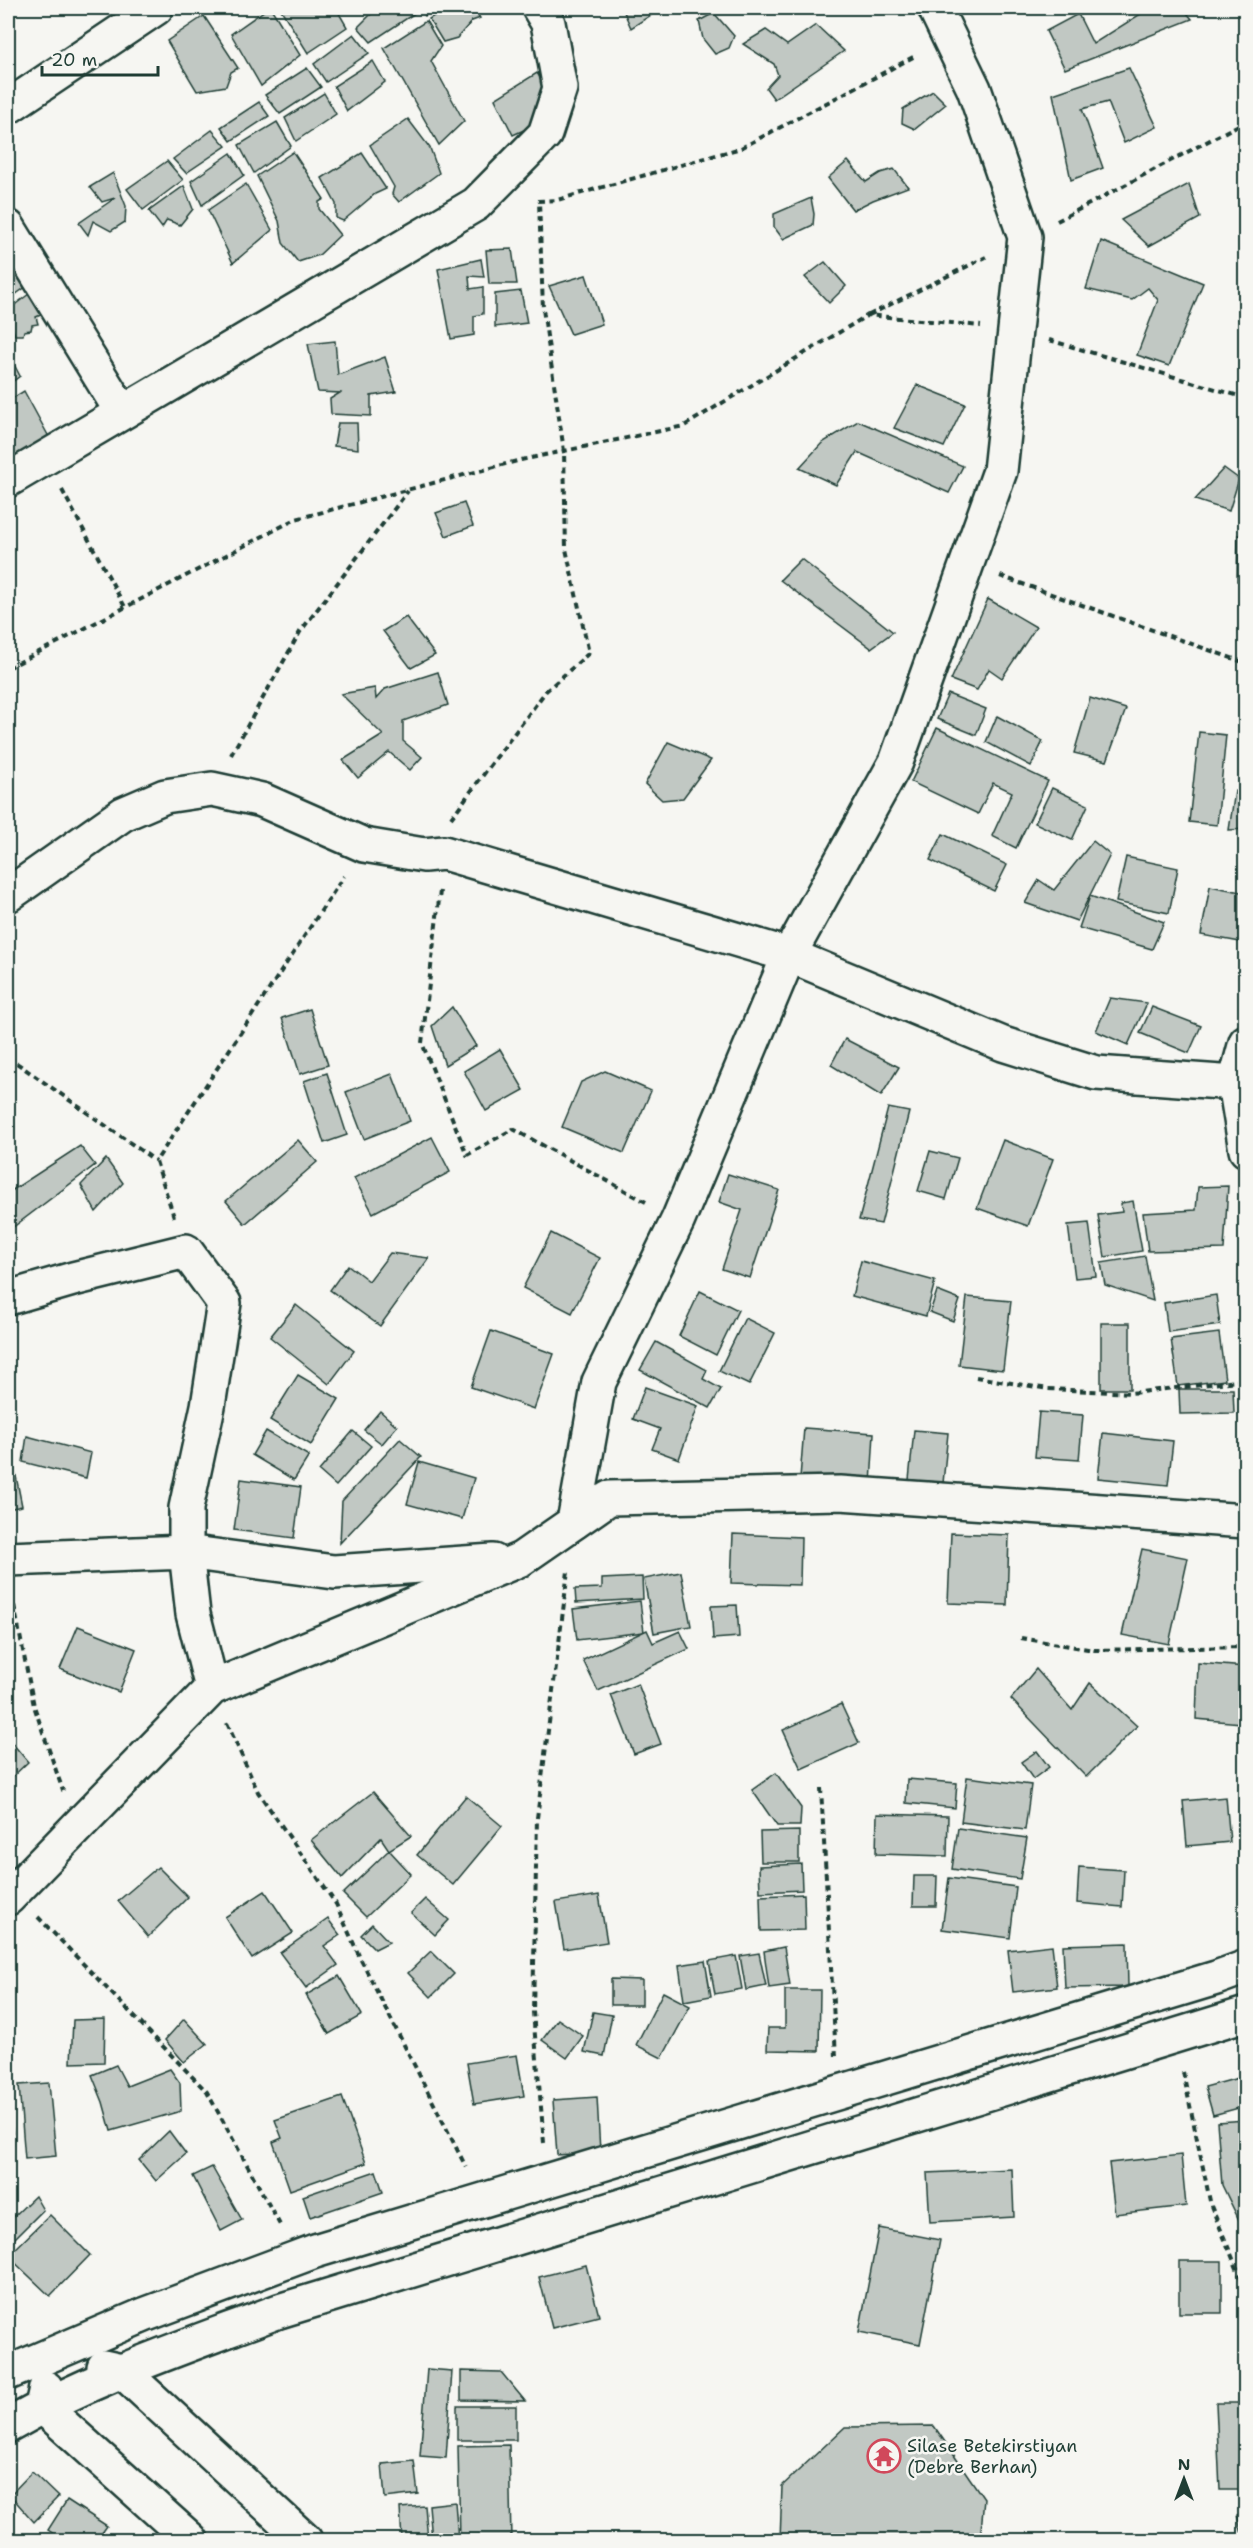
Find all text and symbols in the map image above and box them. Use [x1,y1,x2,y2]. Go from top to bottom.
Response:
scale bar [42,39,158,77]
text: 20 m [51,48,97,72]
place label: Silase Betekirstiyan (Debre Berhan) [907,2434,1077,2479]
temple icon: Silase Betekirstiyan (Debre Berhan) [866,2438,902,2474]
north arrow [1154,2449,1214,2509]
text: N [1178,2454,1190,2475]

